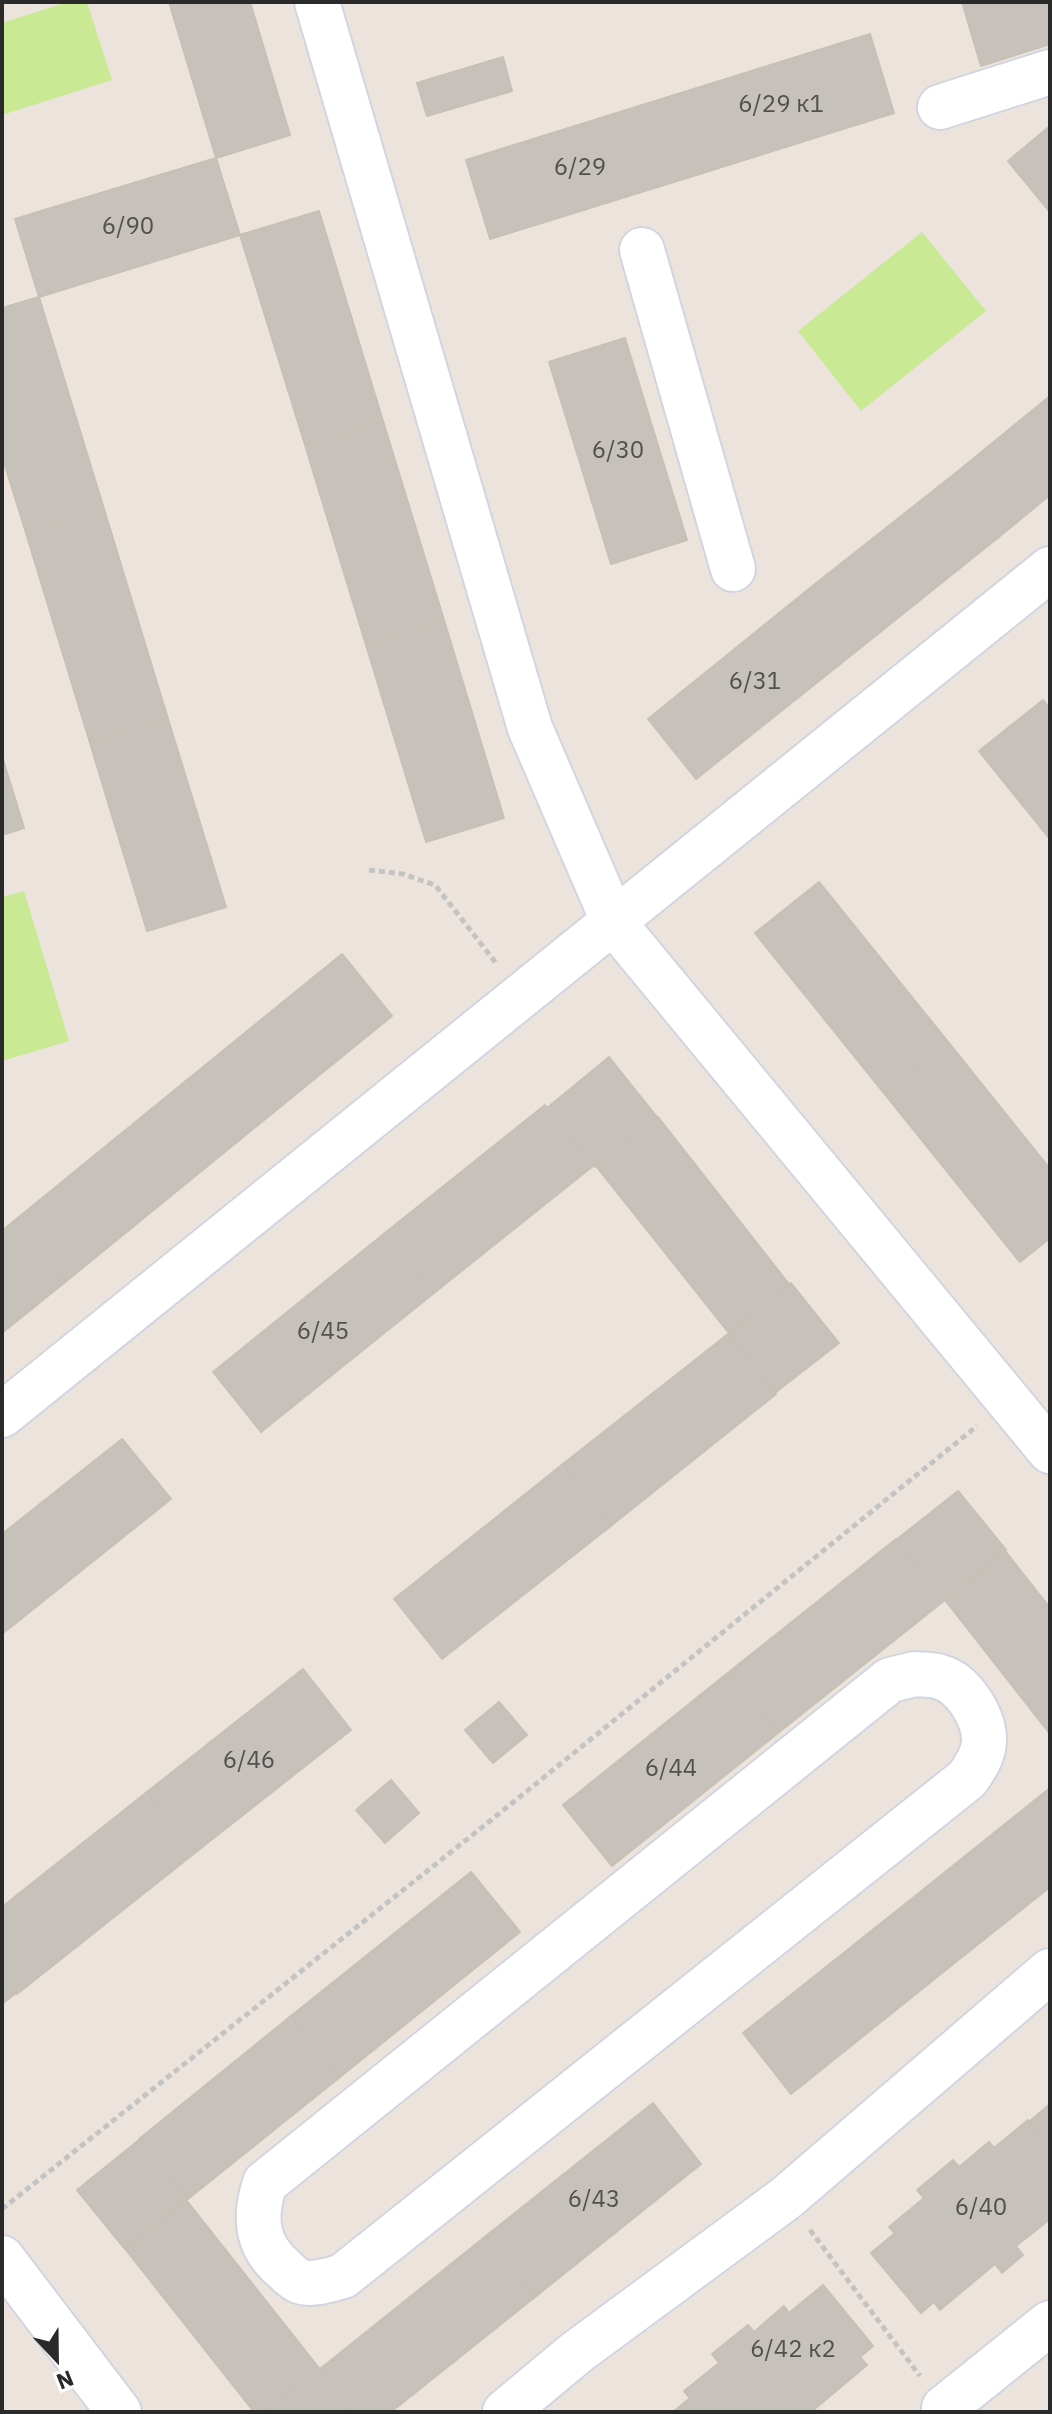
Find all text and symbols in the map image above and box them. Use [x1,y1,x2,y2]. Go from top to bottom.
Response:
house number: 6/29 к1 [738,91,824,119]
house number: 6/29 [554,154,606,182]
house number: 6/90 [102,213,154,241]
house number: 6/30 [592,437,644,465]
house number: 6/31 [729,668,781,696]
house number: 6/45 [297,1318,349,1346]
house number: 6/46 [223,1747,275,1775]
house number: 6/44 [645,1755,697,1783]
house number: 6/43 [568,2186,620,2214]
house number: 6/40 [955,2194,1007,2222]
north arrow [16,2318,96,2398]
house number: 6/42 к2 [750,2336,836,2364]
text: N [52,2364,78,2397]

